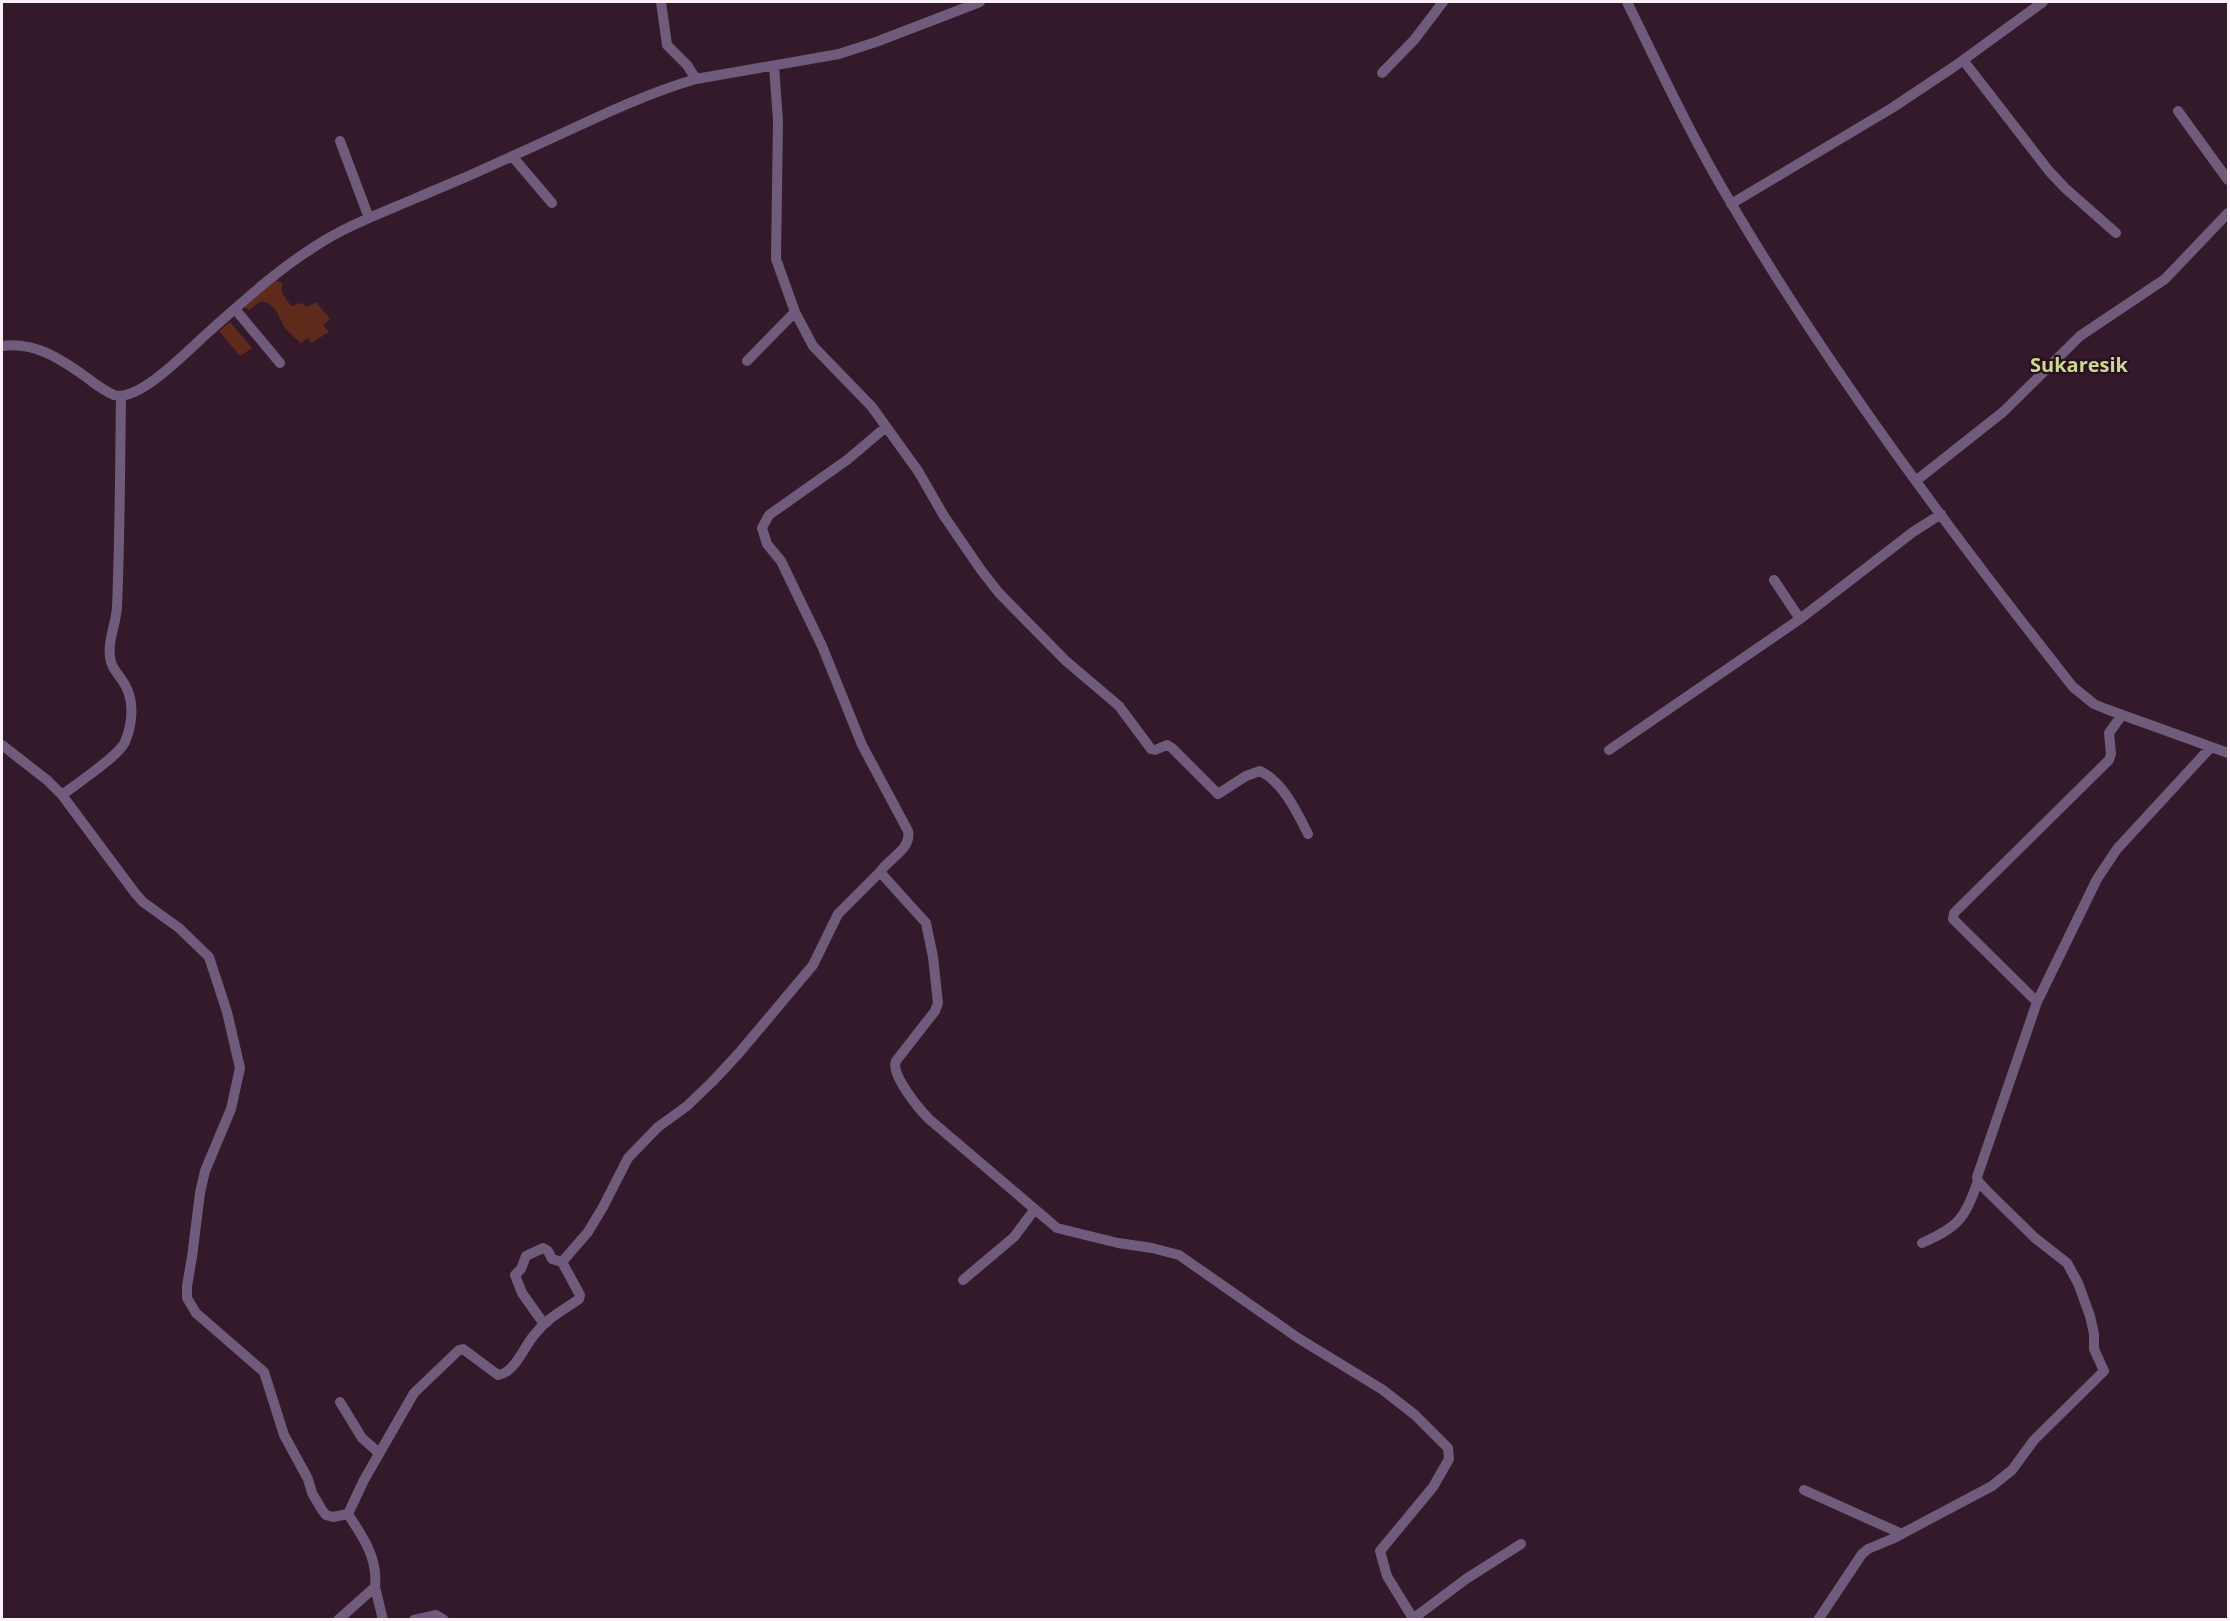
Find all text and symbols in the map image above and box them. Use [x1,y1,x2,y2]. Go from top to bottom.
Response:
district label: Sukaresik [2030,351,2129,378]

